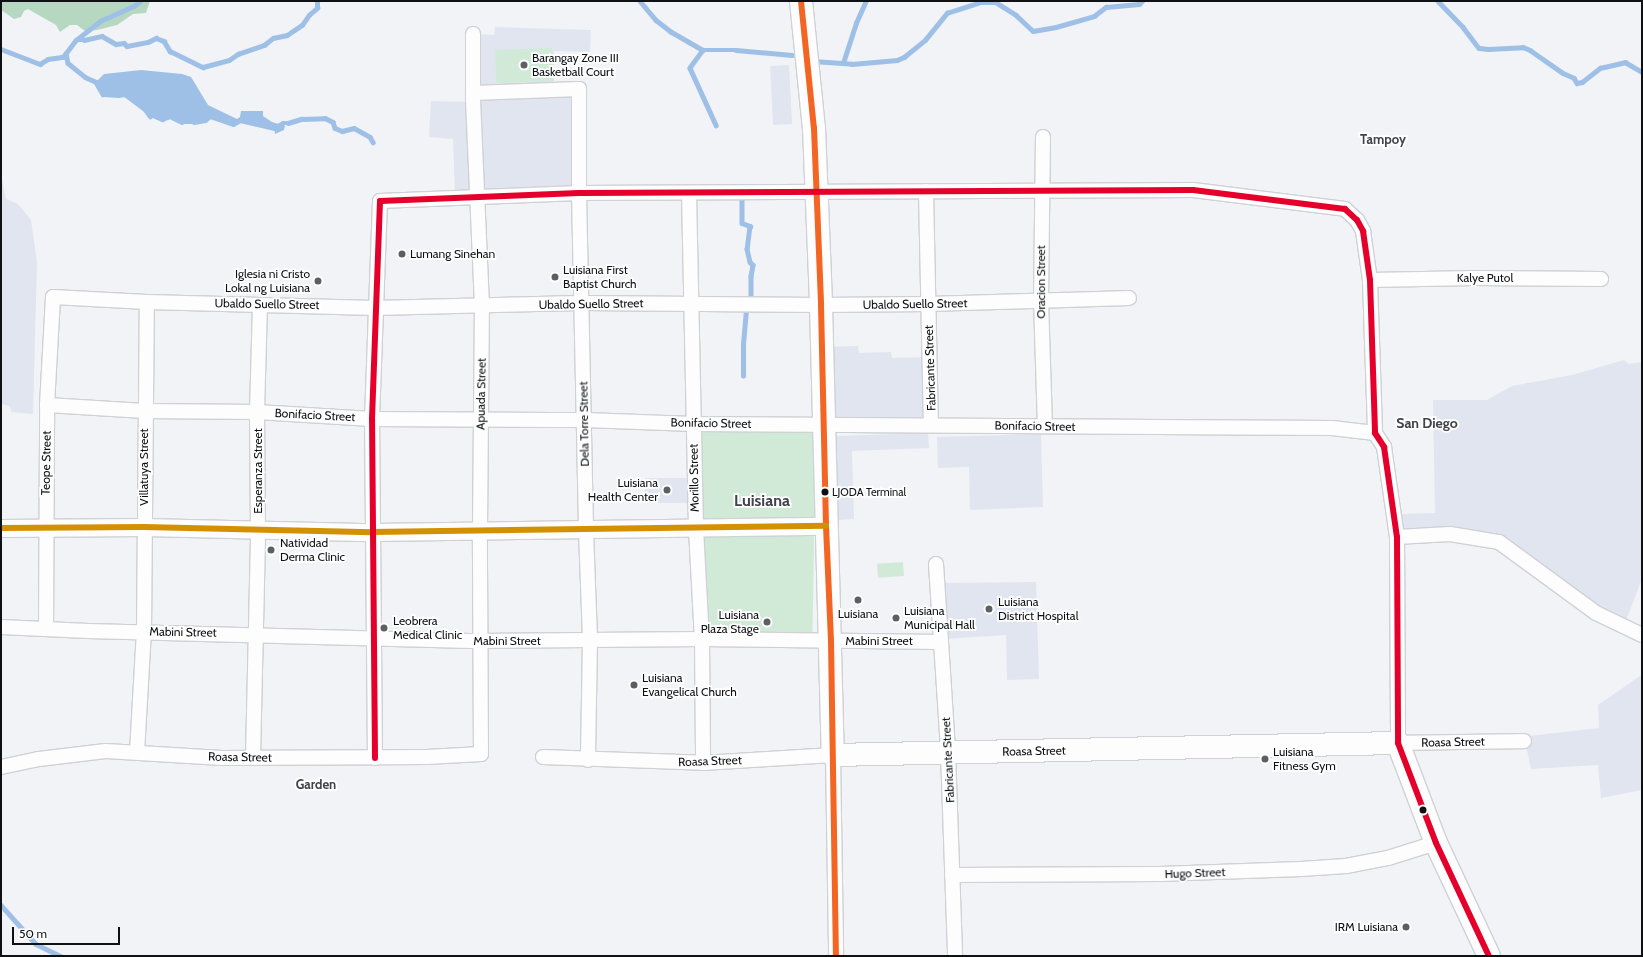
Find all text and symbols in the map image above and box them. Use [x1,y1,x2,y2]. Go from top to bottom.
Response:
place label: Barangay Zone III Basketball Court [532,51,619,79]
marker: Barangay Zone III Basketball Court [519,60,529,70]
district label: Tampoy [1360,131,1406,147]
street label: Oracion Street [1034,245,1048,319]
place label: Lumang Sinehan [410,247,495,261]
marker: Lumang Sinehan [397,249,407,259]
place label: Luisiana First Baptist Church [563,263,637,291]
place label: Iglesia ni Cristo Lokal ng Luisiana [225,267,310,295]
street label: Kalye Putol [1457,271,1513,285]
marker: Luisiana First Baptist Church [550,272,560,282]
marker: Iglesia ni Cristo Lokal ng Luisiana [313,276,323,286]
street label: Ubaldo Suello Street [214,296,320,312]
street label: Ubaldo Suello Street [538,296,644,312]
street label: Ubaldo Suello Street [862,296,968,312]
street label: Fabricante Street [921,325,939,411]
street label: Apuada Street [473,358,489,430]
street label: Dela Torre Street [576,381,592,467]
street label: Bonifacio Street [274,406,356,424]
street label: Bonifacio Street [670,415,752,431]
district label: San Diego [1396,415,1458,431]
street label: Bonifacio Street [994,418,1076,434]
street label: Villatuya Street [137,428,151,506]
street label: Esperanza Street [251,428,265,514]
street label: Teope Street [38,431,54,495]
street label: Morillo Street [686,444,702,512]
place label: Luisiana Health Center [588,476,658,504]
marker: Luisiana Health Center [661,484,673,496]
place label: LJODA Terminal [832,485,906,499]
marker: LJODA Terminal [820,487,830,497]
district label: Luisiana [734,491,790,511]
place label: Natividad Derma Clinic [280,536,345,564]
marker: Natividad Derma Clinic [265,544,277,556]
marker: Luisiana [853,595,863,605]
place label: Luisiana District Hospital [998,595,1078,623]
marker: Luisiana District Hospital [983,603,995,615]
place label: Luisiana Municipal Hall [904,604,975,632]
place label: Luisiana [838,607,878,621]
place label: Luisiana Plaza Stage [701,608,759,636]
marker: Luisiana Municipal Hall [891,613,901,623]
place label: Leobrera Medical Clinic [393,614,462,642]
marker: Luisiana Plaza Stage [762,617,772,627]
marker: Leobrera Medical Clinic [378,622,390,634]
street label: Mabini Street [149,624,217,640]
street label: Mabini Street [473,634,541,648]
street label: Mabini Street [845,634,913,648]
place label: Luisiana Evangelical Church [642,671,737,699]
marker: Luisiana Evangelical Church [629,680,639,690]
street label: Fabricante Street [939,717,957,803]
street label: Roasa Street [1421,734,1485,750]
street label: Roasa Street [1002,743,1066,759]
place label: Luisiana Fitness Gym [1273,745,1336,773]
street label: Roasa Street [208,749,272,765]
street label: Roasa Street [678,753,742,769]
marker: Luisiana Fitness Gym [1260,754,1270,764]
district label: Garden [296,776,336,792]
unlabelled marker [1418,805,1428,815]
street label: Hugo Street [1164,865,1226,881]
scale bar [14,919,122,945]
place label: IRM Luisiana [1335,920,1398,934]
marker: IRM Luisiana [1401,922,1411,932]
text: 50 m [19,926,47,941]

